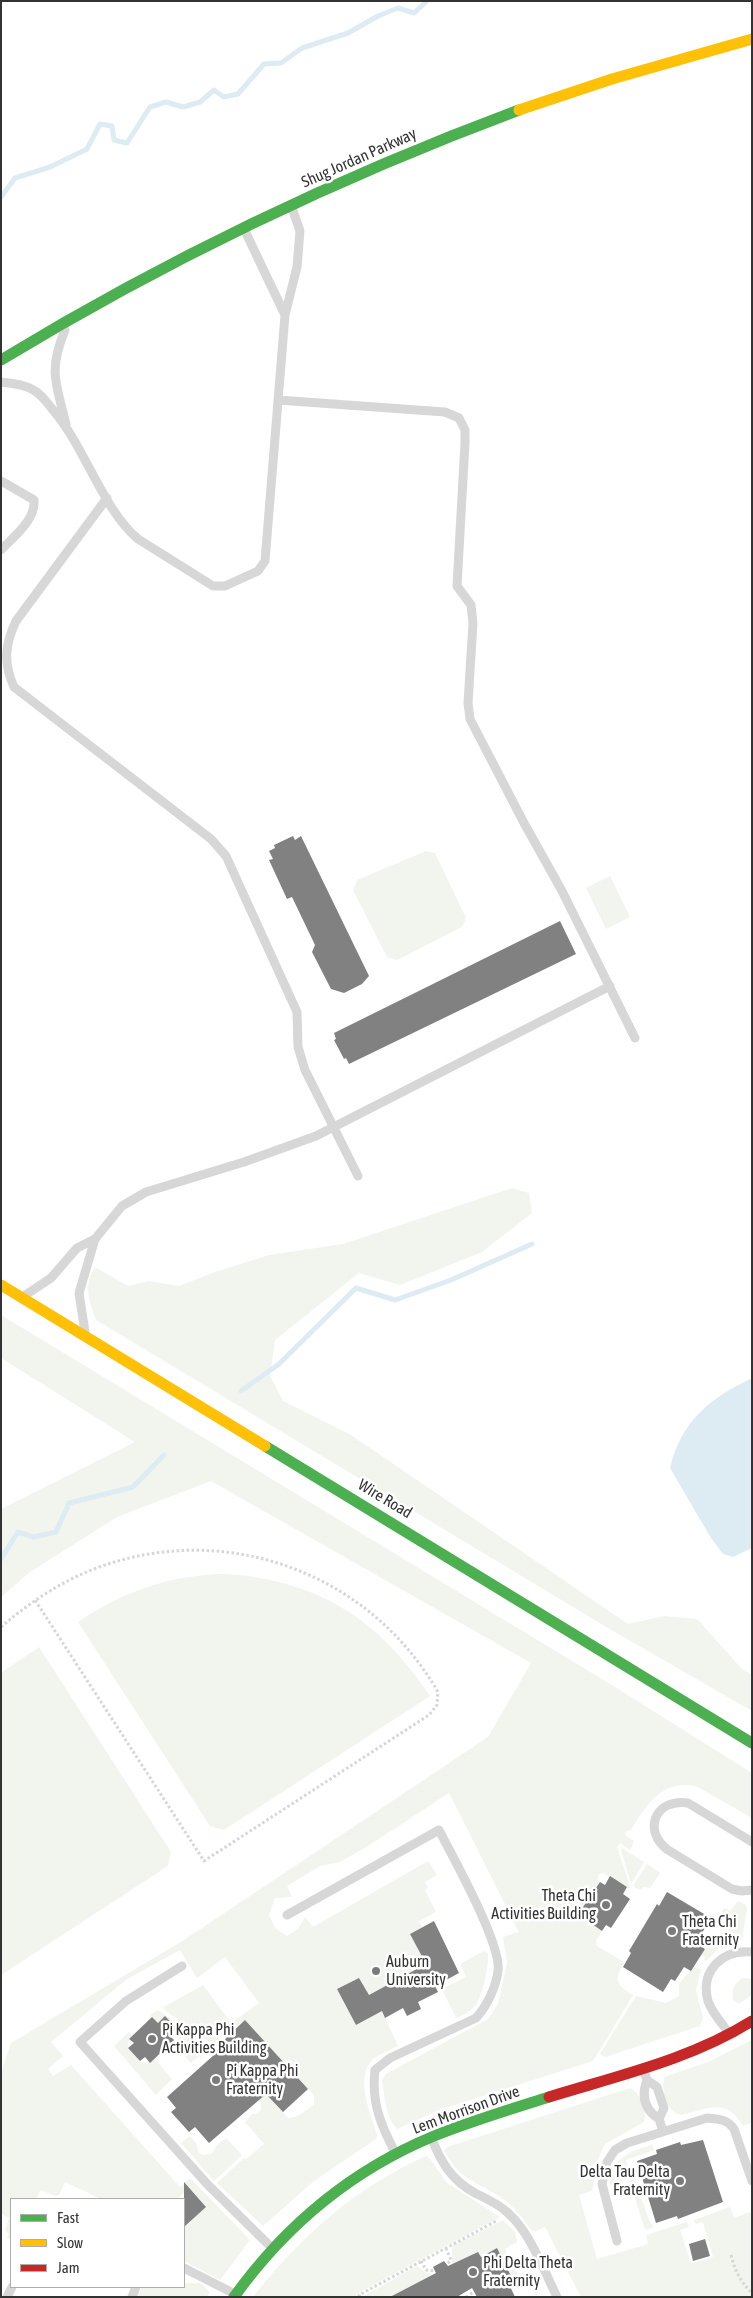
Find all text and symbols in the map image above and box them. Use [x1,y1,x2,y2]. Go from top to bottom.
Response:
street label: Shug Jordan Parkway [299,124,419,192]
street label: Wire Road [354,1475,416,1523]
place label: Theta Chi Activities Building [491,1886,596,1924]
marker: Theta Chi Activities Building [600,1899,612,1911]
place label: Theta Chi Fraternity [682,1912,739,1950]
marker: Theta Chi Fraternity [666,1925,678,1937]
place label: Auburn University [386,1952,446,1990]
marker: Auburn University [370,1965,382,1977]
place label: Pi Kappa Phi Activities Building [162,2020,267,2058]
marker: Pi Kappa Phi Activities Building [146,2033,158,2045]
place label: Pi Kappa Phi Fraternity [226,2061,298,2099]
marker: Pi Kappa Phi Fraternity [210,2074,222,2086]
street label: Lem Morrison Drive [410,2082,522,2138]
place label: Delta Tau Delta Fraternity [580,2162,670,2200]
marker: Delta Tau Delta Fraternity [674,2175,686,2187]
legend [10,2198,185,2288]
text: Fast [57,2209,79,2226]
text: Slow [57,2234,83,2251]
place label: Phi Delta Theta Fraternity [483,2253,573,2291]
text: Jam [57,2259,80,2276]
marker: Phi Delta Theta Fraternity [467,2266,479,2278]

